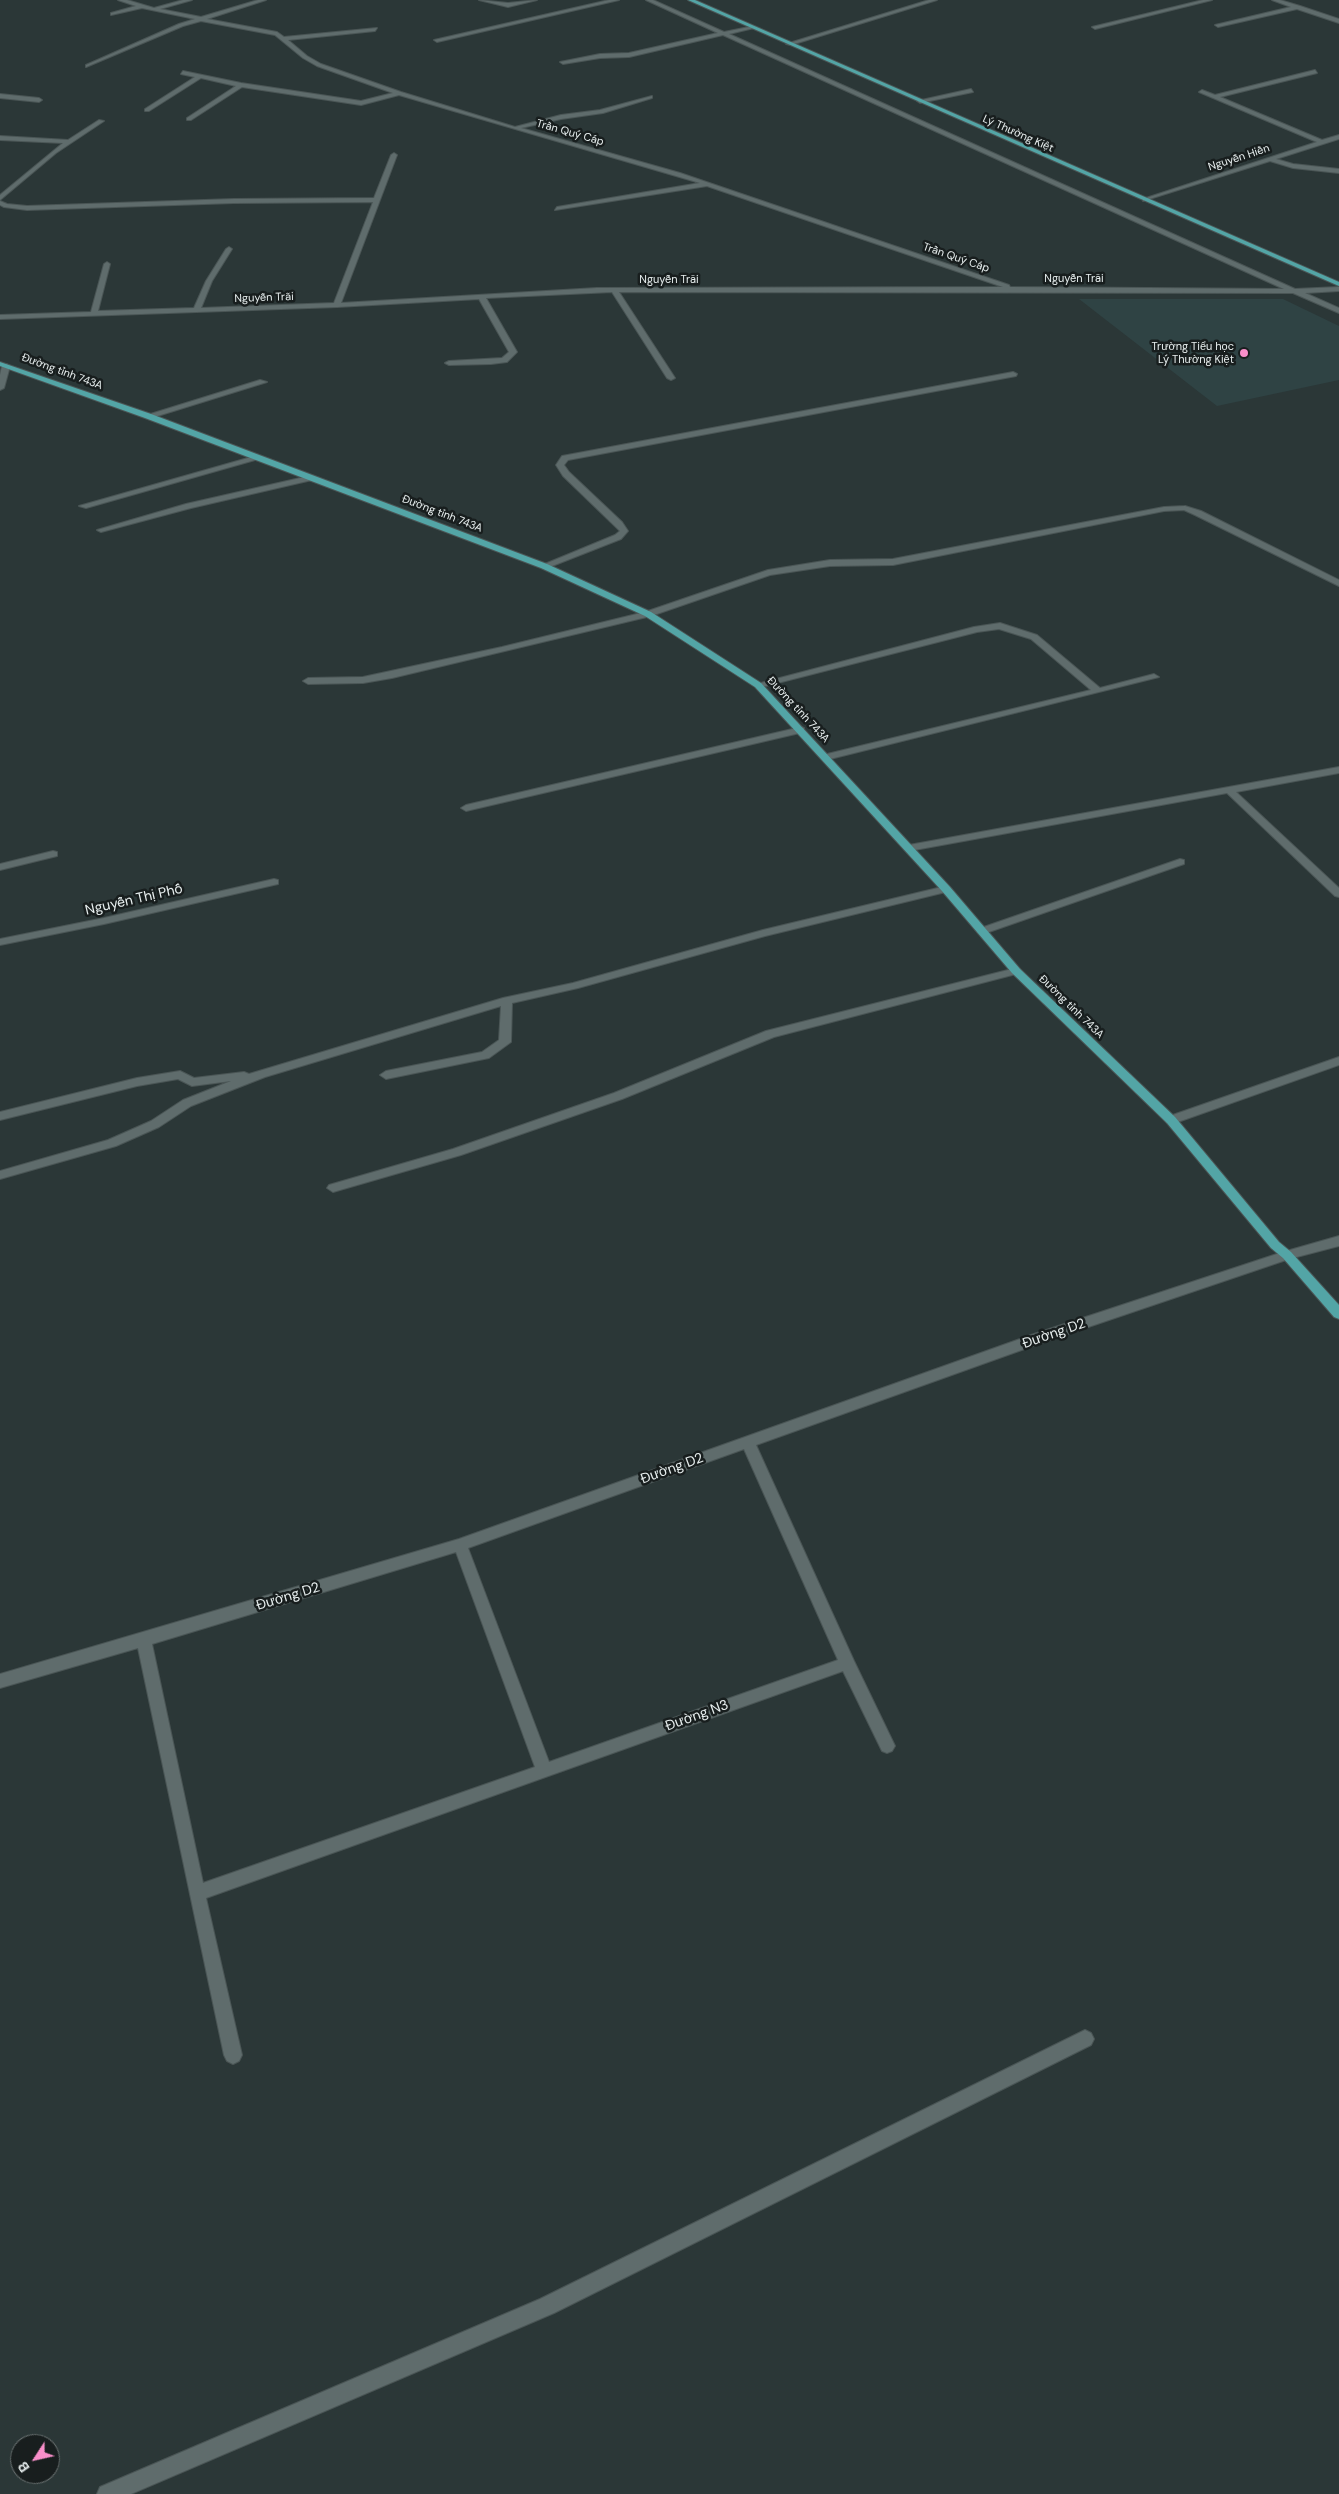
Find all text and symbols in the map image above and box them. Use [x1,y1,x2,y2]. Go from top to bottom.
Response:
street label: Lý Thường Kiệt [981,112,1055,156]
street label: Trần Quý Cáp [535,117,605,149]
street label: Nguyễn Hiền [1207,142,1271,174]
street label: Trần Quý Cáp [921,240,991,276]
street label: Nguyễn Trãi [1044,272,1104,286]
street label: Nguyễn Trãi [639,273,699,287]
street label: Nguyễn Trãi [234,290,294,306]
place label: Trường Tiểu học Lý Thường Kiệt [1152,340,1234,366]
marker: Trường Tiểu học Lý Thường Kiệt [1238,347,1250,359]
street label: Đường tỉnh 743A [20,351,104,393]
street label: Đường tỉnh 743A [400,493,484,535]
street label: Đường tỉnh 743A [764,674,832,746]
street label: Nguyễn Thị Phố [84,881,184,919]
street label: Đường tỉnh 743A [1036,973,1106,1041]
street label: Đường D2 [1020,1315,1088,1353]
street label: Đường D2 [638,1450,706,1488]
street label: Đường D2 [254,1579,322,1615]
street label: Đường N3 [663,1697,731,1735]
north arrow [10,2434,60,2484]
text: B [14,2458,33,2476]

